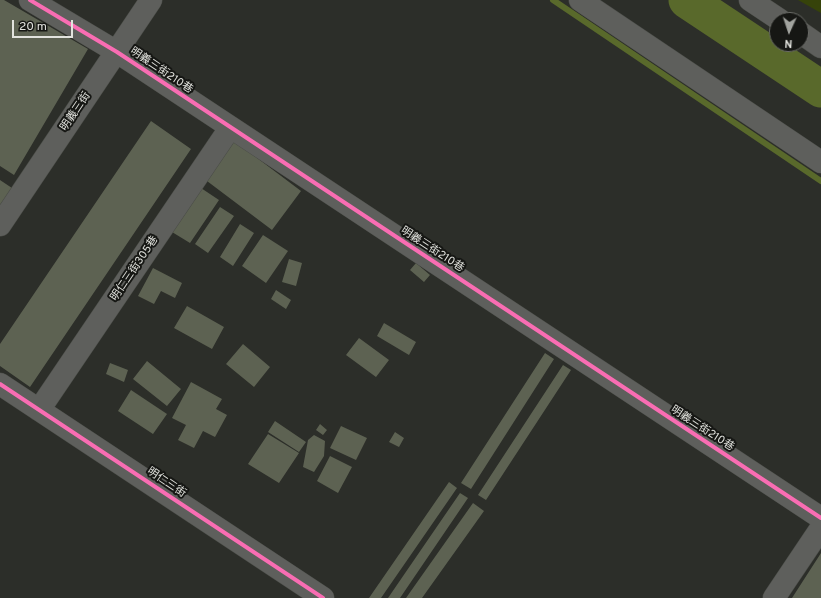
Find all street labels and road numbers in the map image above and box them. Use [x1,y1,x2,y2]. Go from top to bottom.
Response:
street label: 明義三街210巷 [127,45,195,97]
street label: 明義三街 [58,90,94,134]
street label: 明義三街210巷 [398,225,466,275]
street label: 明仁三街305巷 [108,234,162,304]
street label: 明義三街210巷 [668,404,736,454]
street label: 明仁三街 [144,465,188,501]

